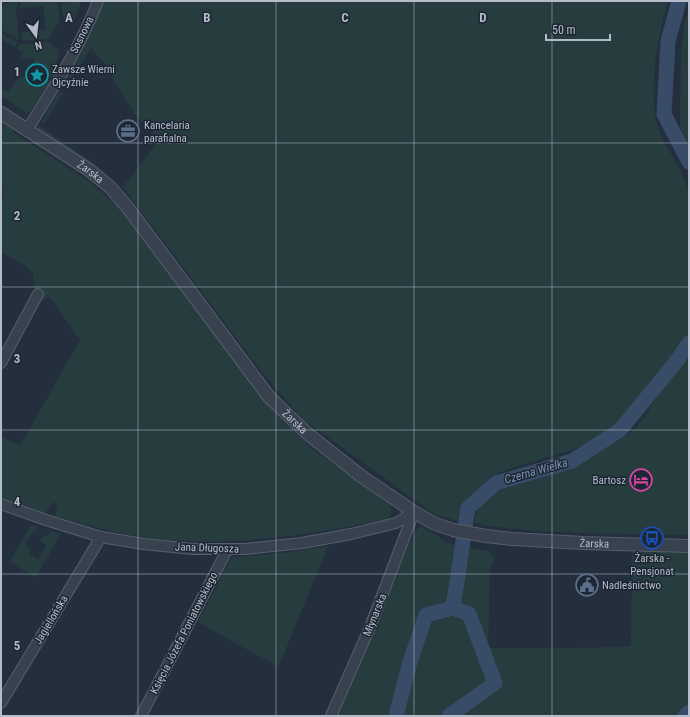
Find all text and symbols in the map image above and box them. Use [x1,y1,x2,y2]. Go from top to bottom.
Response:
text: A [65,10,73,25]
text: B [203,10,211,25]
text: C [341,10,349,25]
text: D [479,10,487,25]
street label: Sosnowa [67,14,97,56]
north arrow [16,16,56,56]
scale bar [546,16,610,42]
text: 50 m [552,23,576,37]
text: N [33,38,43,52]
place icon: Zawsze Wierni Ojcyźnie [24,62,50,88]
place label: Zawsze Wierni Ojcyźnie [52,63,115,89]
text: 1 [14,64,20,79]
office icon: Kancelaria parafialna [115,118,141,144]
place label: Kancelaria parafialna [144,119,190,145]
street label: Żarska [75,158,106,186]
text: 2 [14,208,21,223]
text: 3 [14,351,20,366]
street label: Żarska [280,407,310,436]
water label: Czerna Wielka [503,455,569,487]
hotel icon: Bartosz [628,467,654,493]
place label: Bartosz [593,474,626,487]
text: 4 [14,494,21,509]
bus stop icon: Żarska - Pensjonat [639,525,665,551]
street label: Żarska [579,536,609,550]
street label: Jana Długosza [175,540,239,556]
place label: Żarska - Pensjonat [630,552,674,578]
street label: Księcia Józefa Poniatowskiego [148,569,221,696]
public building icon: Nadleśnictwo [574,572,600,598]
place label: Nadleśnictwo [602,579,662,592]
street label: Młynarska [361,592,389,638]
street label: Jagiellońska [31,593,71,647]
text: 5 [14,638,21,653]

